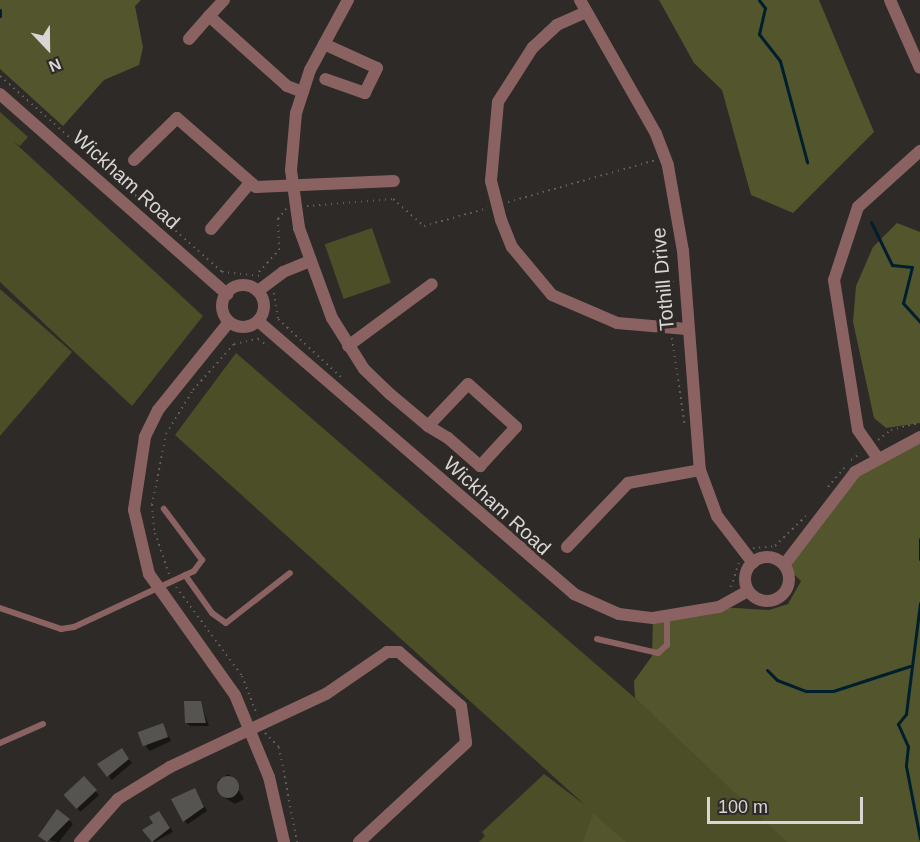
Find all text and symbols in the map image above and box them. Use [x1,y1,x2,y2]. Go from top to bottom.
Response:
north arrow [18,18,78,78]
text: N [46,55,63,75]
street label: Wickham Road [68,126,184,234]
street label: Tothill Drive [647,226,679,332]
street label: Wickham Road [439,452,555,560]
scale bar [710,785,866,823]
text: 100 m [718,797,768,817]

